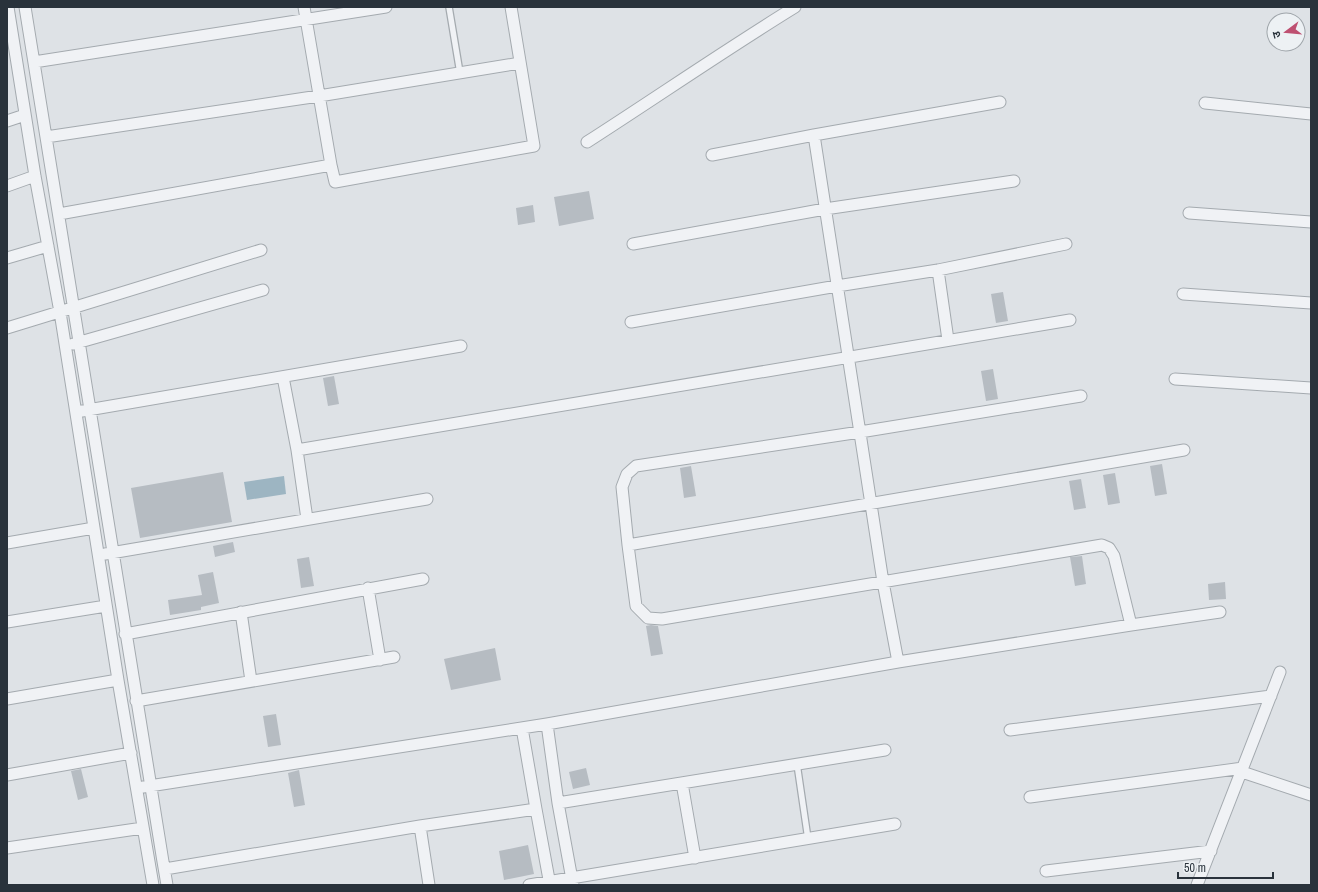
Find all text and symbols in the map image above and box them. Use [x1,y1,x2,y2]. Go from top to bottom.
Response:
north arrow [1266,12,1306,52]
text: उ [1269,29,1284,40]
scale bar [1178,854,1273,880]
text: 50 m [1184,860,1206,876]

